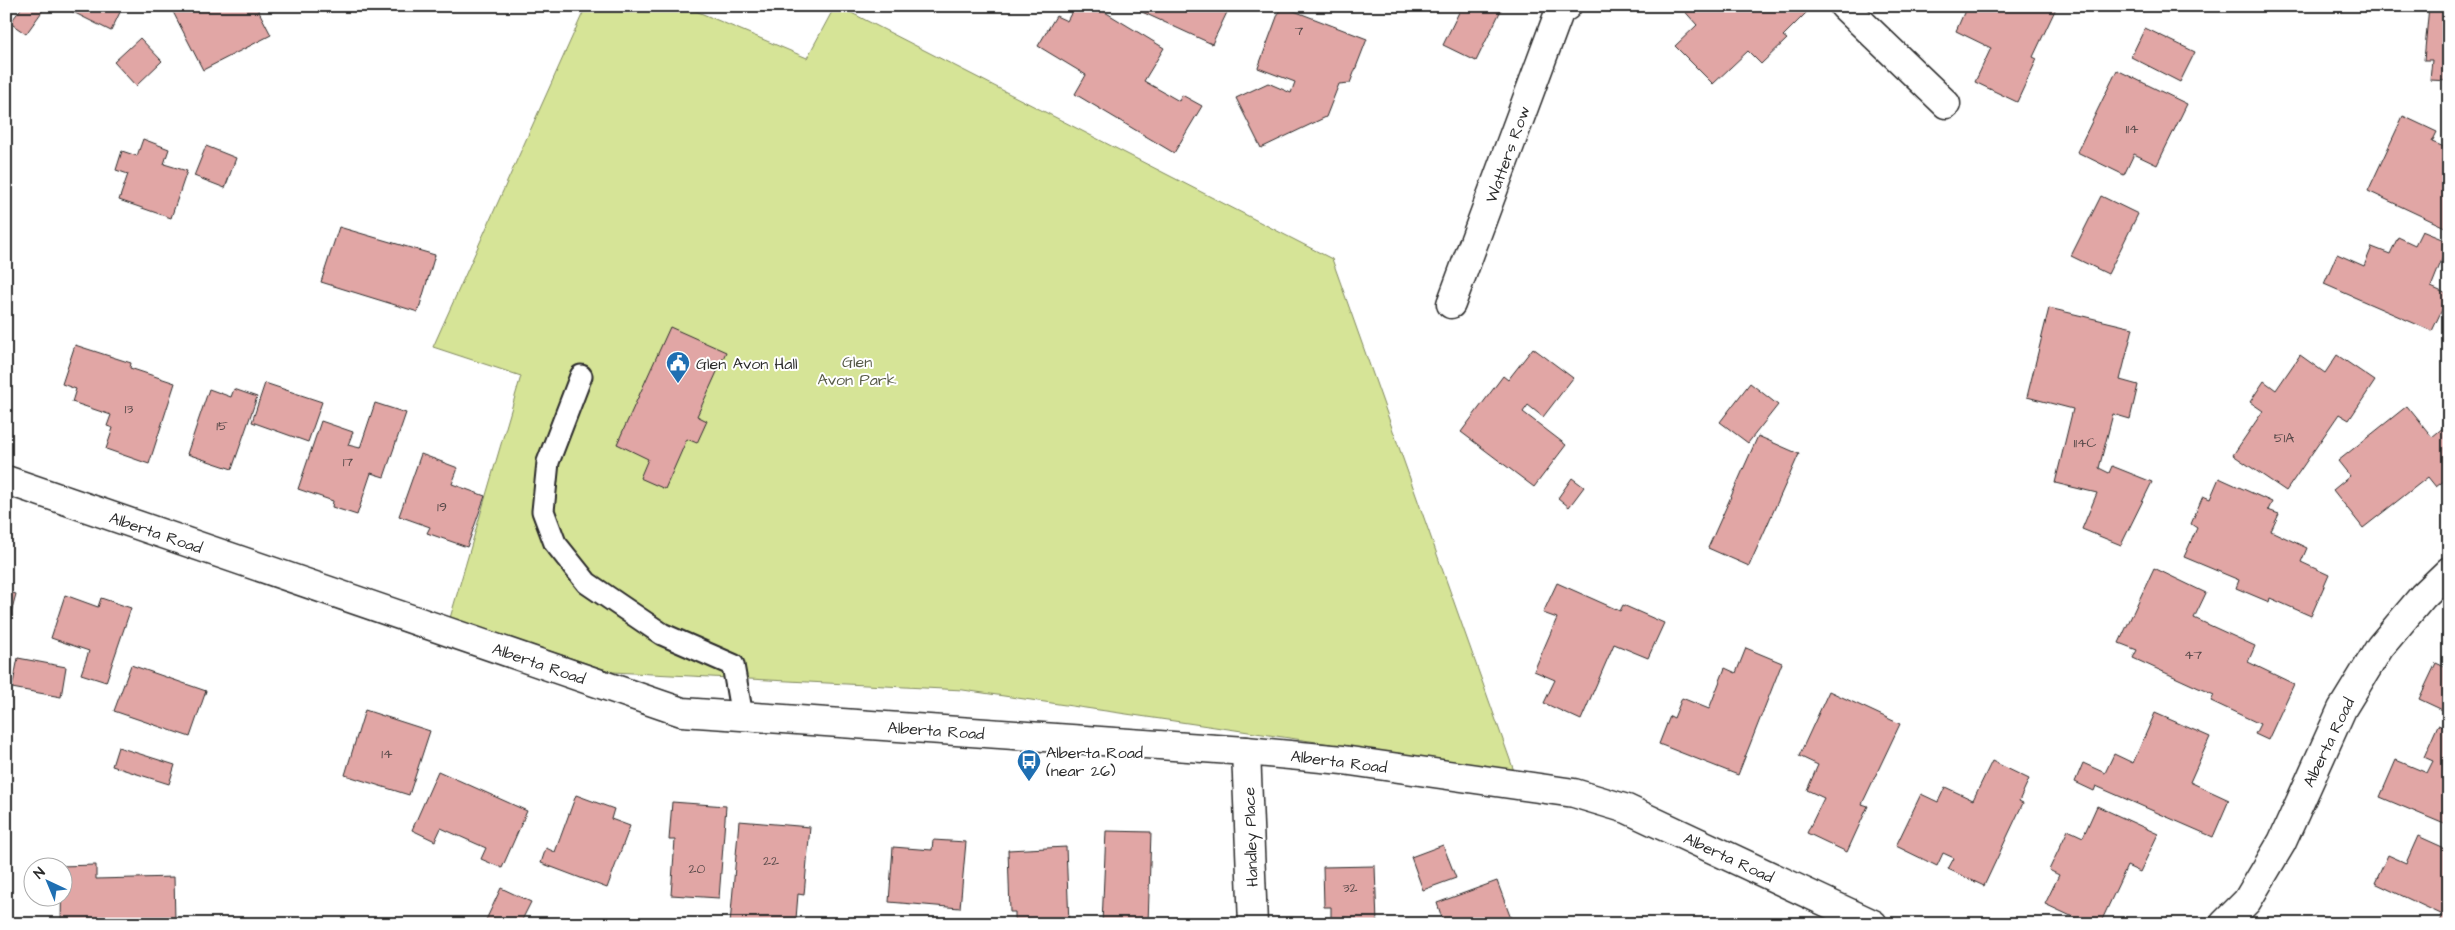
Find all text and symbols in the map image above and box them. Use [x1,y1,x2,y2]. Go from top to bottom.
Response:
house number: 7 [1295,21,1304,41]
street label: Watters Row [1480,103,1536,206]
house number: 114 [2125,119,2139,139]
public building icon: Glen Avon Hall [665,350,691,384]
park label: Glen Avon Park [818,351,897,391]
place label: Glen Avon Hall [696,353,797,375]
house number: 13 [125,399,133,419]
house number: 15 [216,416,228,436]
house number: 51A [2274,428,2294,448]
house number: 114C [2073,433,2097,453]
house number: 17 [343,452,354,472]
house number: 19 [437,497,447,517]
street label: Alberta Road [106,507,205,559]
street label: Alberta Road [489,638,588,690]
house number: 47 [2184,645,2202,665]
street label: Alberta Road [2298,694,2360,791]
street label: Alberta Road [887,717,985,745]
place label: Alberta Road (near 26) [1046,742,1143,782]
house number: 14 [381,744,393,764]
street label: Alberta Road [1289,745,1388,779]
bus stop icon: Alberta Road (near 26) [1016,748,1042,782]
street label: Handley Place [1238,786,1265,887]
street label: Alberta Road [1680,827,1777,888]
house number: 22 [763,851,779,871]
north arrow [22,858,72,908]
house number: 20 [689,859,706,879]
text: N [30,863,50,884]
house number: 32 [1342,878,1358,898]

